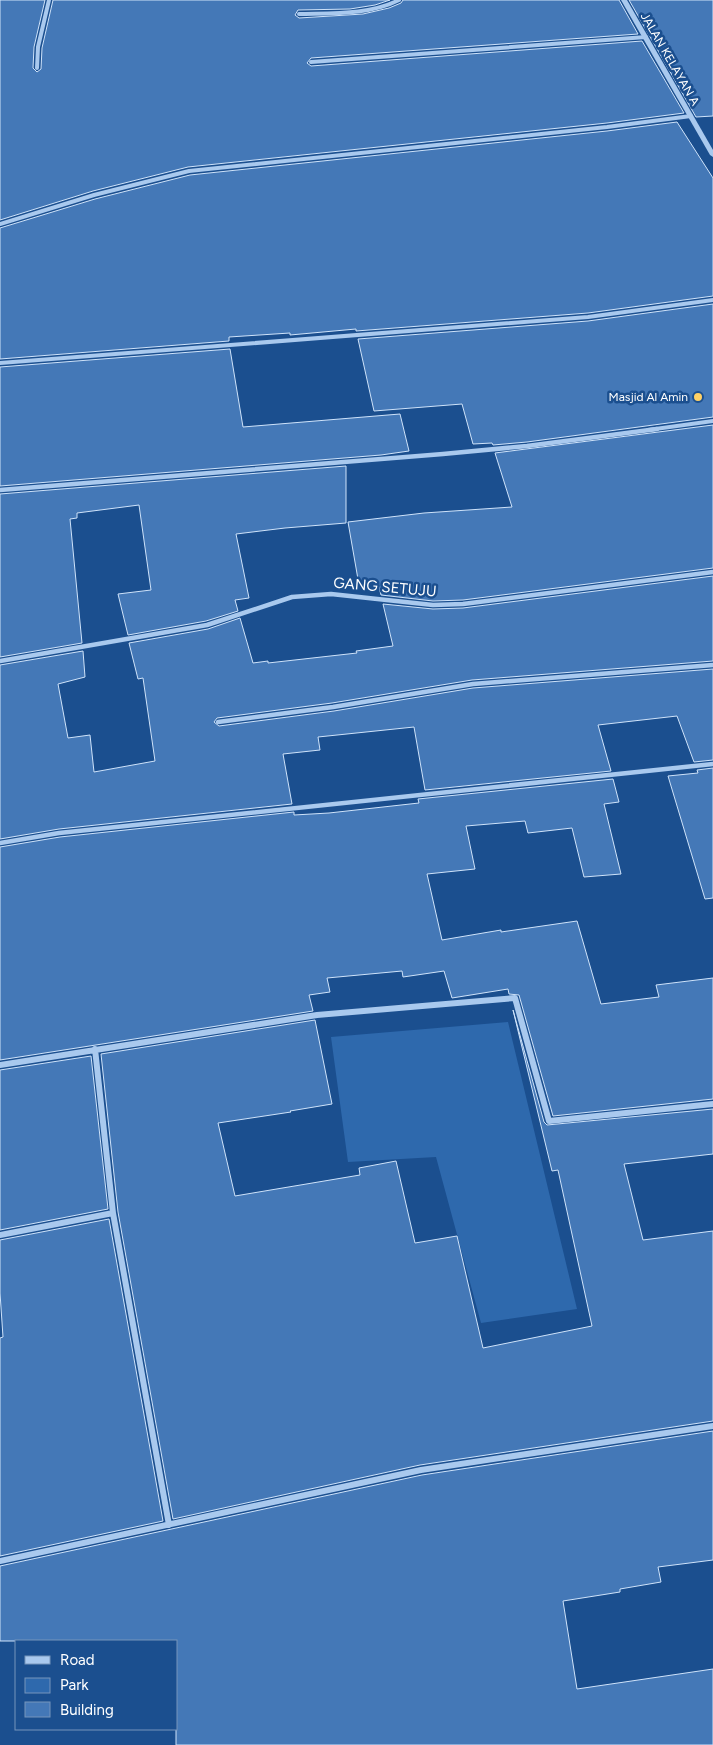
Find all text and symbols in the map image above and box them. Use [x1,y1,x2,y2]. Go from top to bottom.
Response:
street label: JALAN KELAYAN A [638,10,702,108]
place label: Masjid Al Amin [609,390,688,404]
marker: Masjid Al Amin [692,391,704,403]
street label: GANG SETUJU [333,574,437,600]
legend [15,1640,178,1730]
text: Road [60,1651,95,1669]
text: Park [60,1676,89,1694]
text: Building [60,1701,114,1719]

